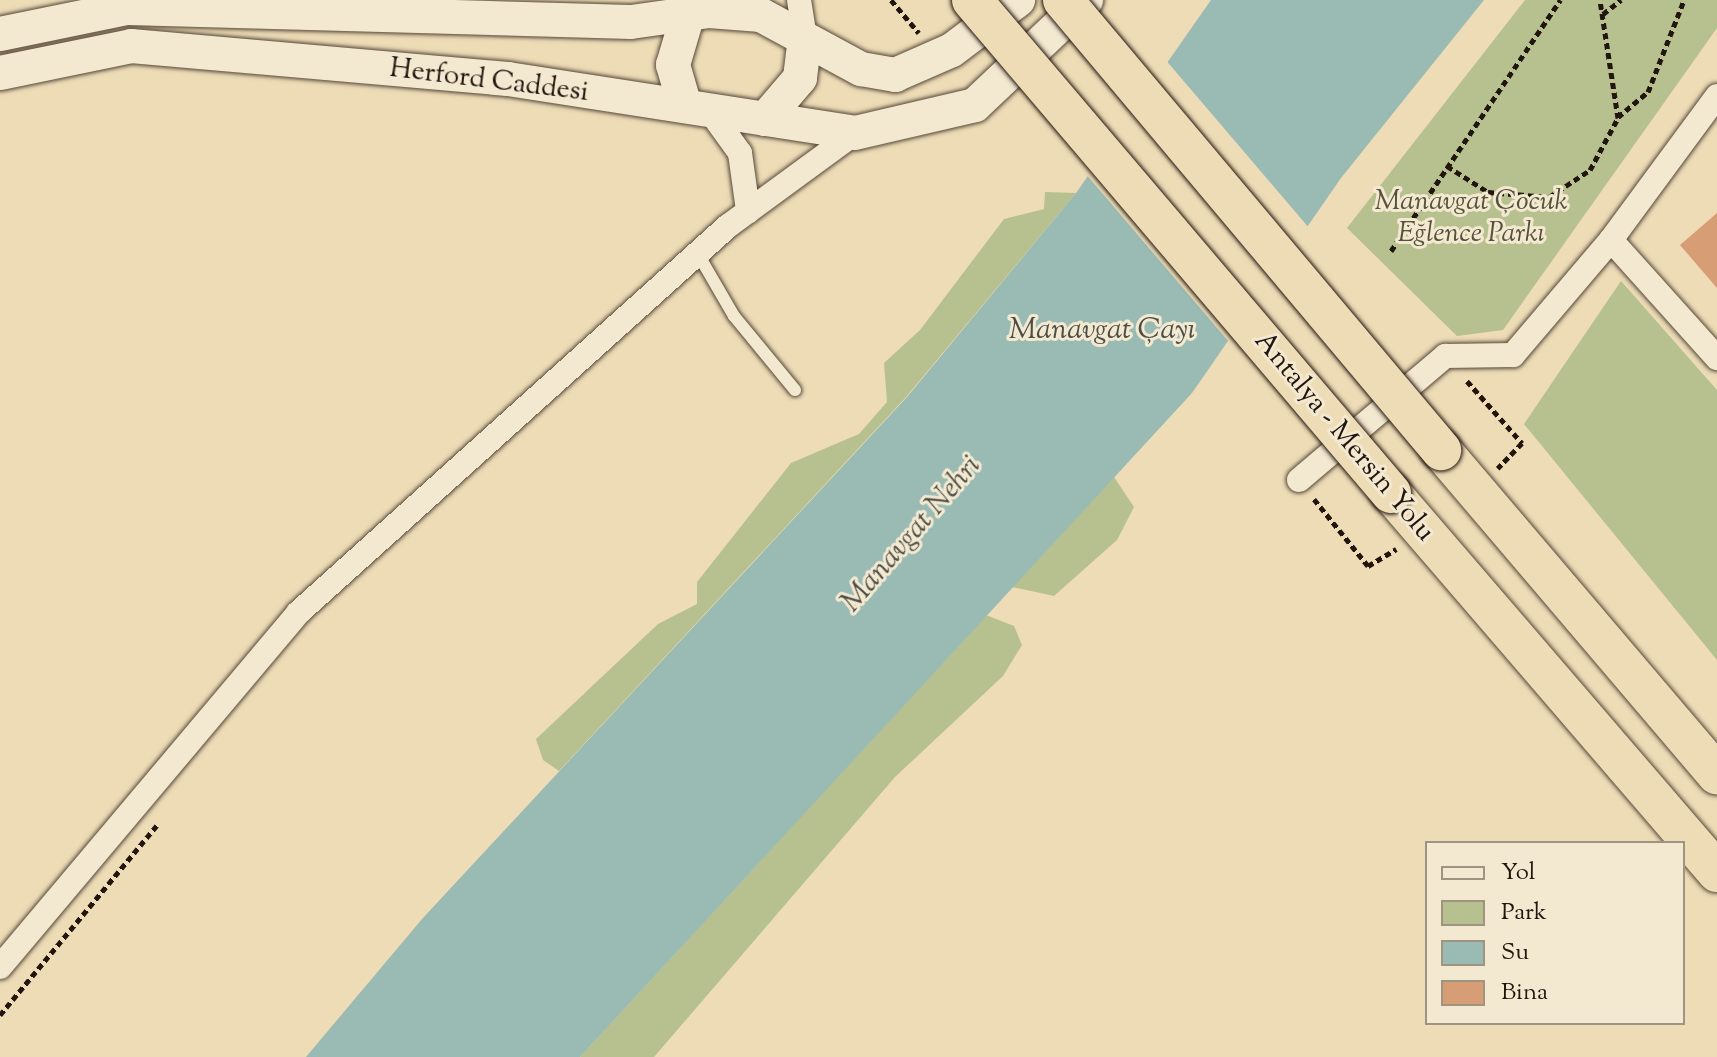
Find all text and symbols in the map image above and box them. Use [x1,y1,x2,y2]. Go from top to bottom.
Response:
street label: Herford Caddesi [388,52,590,110]
park label: Manavgat Çocuk Eğlence Parkı [1375,185,1567,251]
water label: Manavgat Çayı [1009,313,1195,349]
street label: Antalya - Mersin Yolu [1246,325,1442,549]
water label: Manavgat Nehri [834,449,990,621]
legend [1425,841,1685,1025]
text: Yol [1501,856,1535,890]
text: Park [1501,896,1547,930]
text: Su [1501,936,1529,970]
text: Bina [1501,976,1548,1010]

